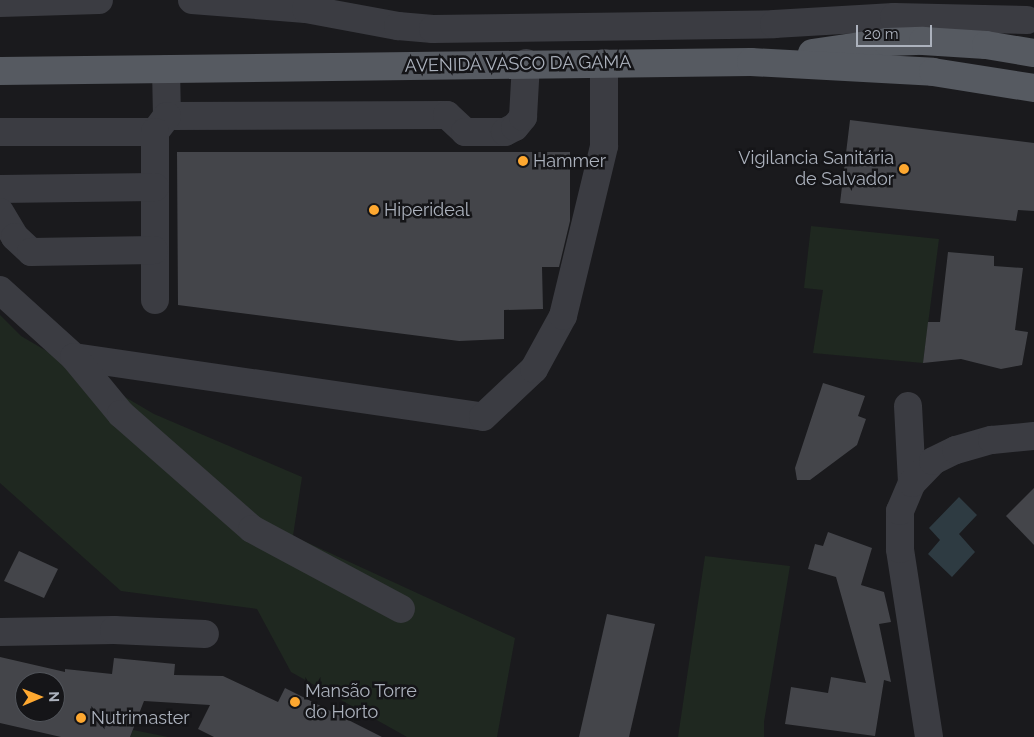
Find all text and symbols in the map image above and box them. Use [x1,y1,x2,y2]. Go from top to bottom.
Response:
scale bar [859,15,935,47]
text: 20 m [864,25,899,43]
street label: AVENIDA VASCO DA GAMA [404,51,632,77]
place label: Vigilancia Sanitária de Salvador [738,148,894,190]
place label: Hammer [533,150,606,172]
marker: Hammer [517,155,529,167]
marker: Vigilancia Sanitária de Salvador [898,163,910,175]
place label: Hiperideal [384,199,470,221]
marker: Hiperideal [368,204,380,216]
north arrow [15,672,65,722]
place label: Mansão Torre do Horto [305,681,417,724]
text: N [46,691,62,702]
marker: Mansão Torre do Horto [289,696,301,708]
place label: Nutrimaster [91,707,190,729]
marker: Nutrimaster [75,712,87,724]

